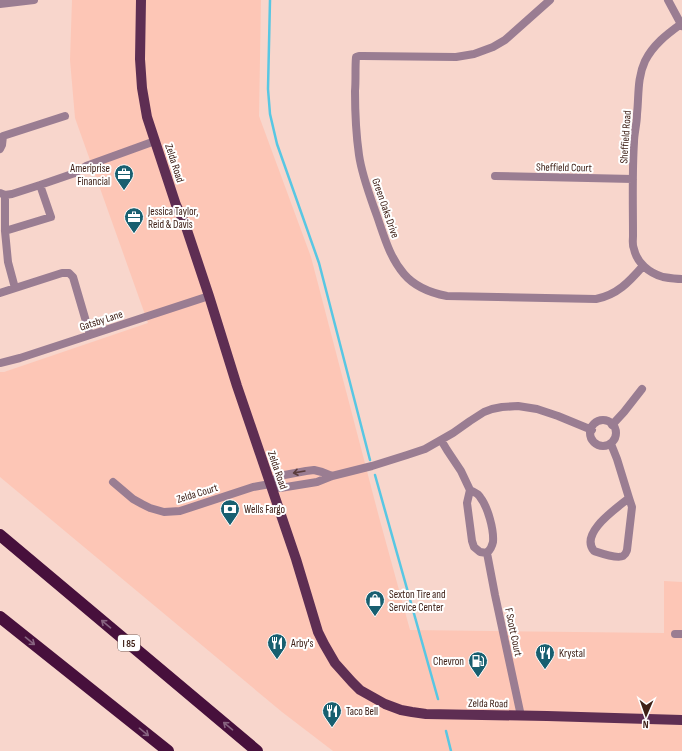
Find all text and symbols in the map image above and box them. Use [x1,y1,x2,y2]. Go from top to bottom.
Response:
street label: Sheffield Road [617,110,634,164]
street label: Zelda Road [162,142,187,184]
street label: Sheffield Court [536,161,593,174]
place label: Ameriprise Financial [69,162,110,188]
office icon: Ameriprise Financial [113,163,135,191]
street label: Green Oaks Drive [369,177,402,240]
place label: Jessica Taylor, Reid & Davis [147,205,198,231]
office icon: Jessica Taylor, Reid & Davis [123,206,145,234]
street label: Gatsby Lane [78,307,124,334]
street label: Zelda Road [265,449,290,491]
one-way arrow [293,468,306,476]
street label: Zelda Court [175,481,220,506]
bank icon: Wells Fargo [219,498,241,526]
place label: Wells Fargo [244,503,286,516]
place label: Sexton Tire and Service Center [389,588,446,614]
shop icon: Sexton Tire and Service Center [364,589,386,617]
street label: F Scott Court [502,607,525,658]
one-way arrow [101,620,112,629]
restaurant icon: Arby's [266,632,288,660]
road number: I 85 [118,635,140,651]
one-way arrow [25,637,36,645]
place label: Arby's [290,637,314,650]
restaurant icon: Krystal [534,642,556,670]
place label: Krystal [559,647,585,660]
fuel station icon: Chevron [467,650,489,678]
place label: Chevron [433,655,464,668]
north arrow [626,695,666,735]
street label: Zelda Road [468,697,508,710]
restaurant icon: Taco Bell [321,700,343,728]
place label: Taco Bell [346,705,378,718]
text: N [642,718,649,731]
one-way arrow [222,721,233,730]
one-way arrow [139,727,150,736]

